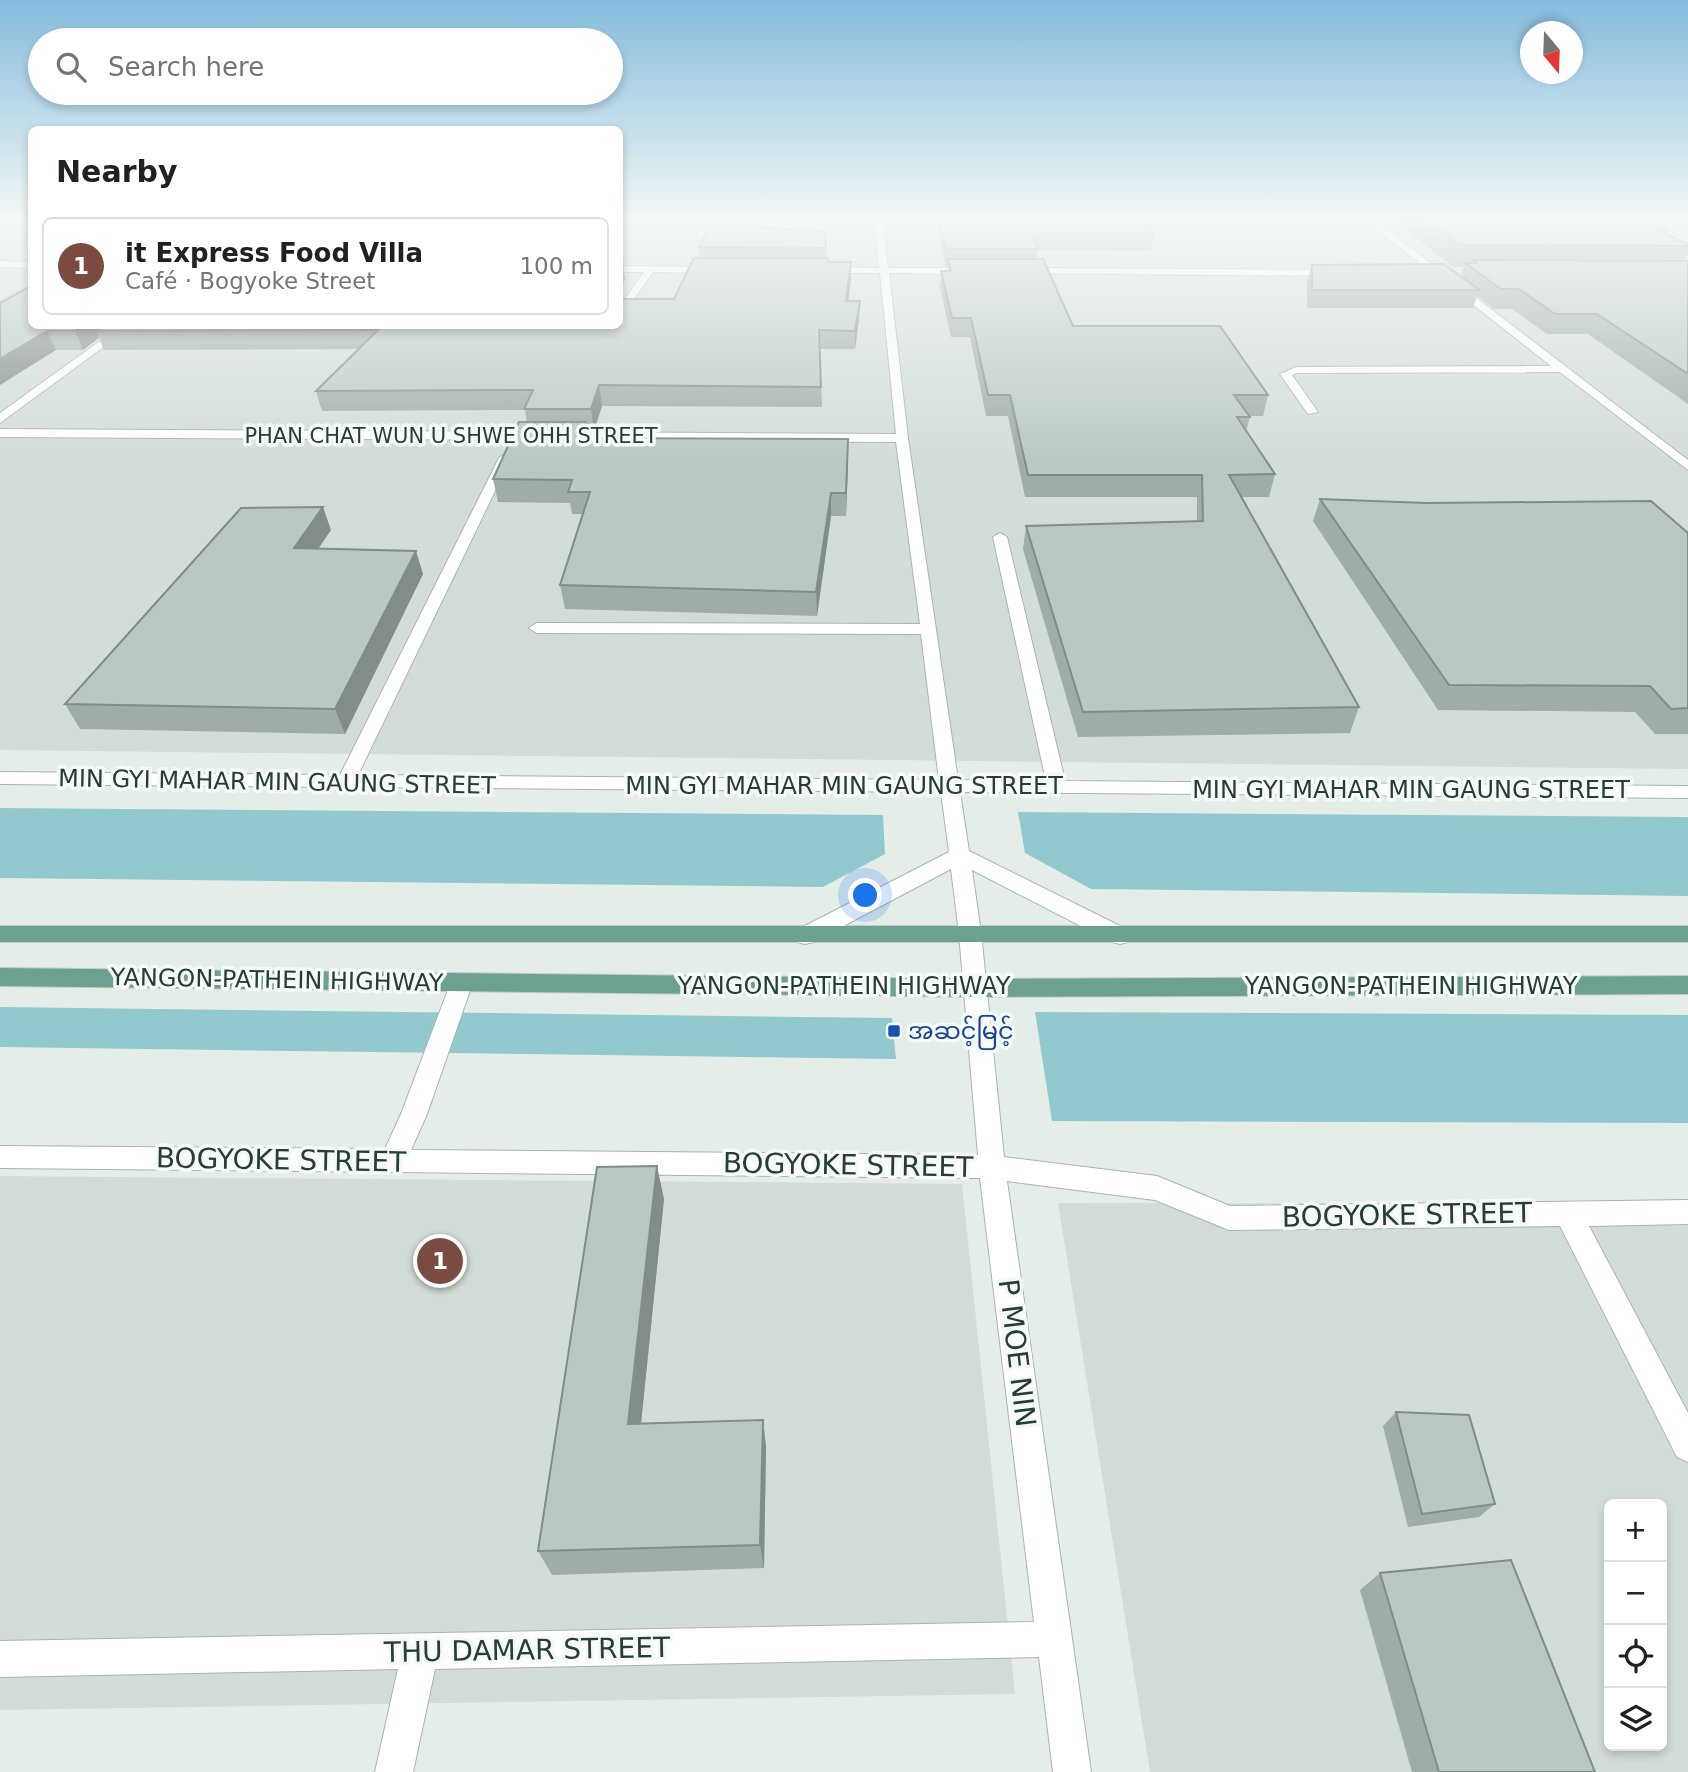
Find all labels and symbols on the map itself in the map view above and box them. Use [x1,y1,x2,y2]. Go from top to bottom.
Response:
north arrow [1520,21,1583,84]
street label: PHAN CHAT WUN U SHWE OHH STREET [244,424,658,448]
street label: MIN GYI MAHAR MIN GAUNG STREET [58,764,496,800]
street label: MIN GYI MAHAR MIN GAUNG STREET [625,772,1063,800]
street label: MIN GYI MAHAR MIN GAUNG STREET [1192,776,1630,804]
your location [848,878,882,912]
street label: YANGON-PATHEIN HIGHWAY [109,963,444,997]
street label: YANGON-PATHEIN HIGHWAY [677,972,1011,1000]
street label: YANGON-PATHEIN HIGHWAY [1244,972,1578,1000]
place label: အဆင့်မြင့် [908,1015,1014,1050]
marker: အဆင့်မြင့် [886,1023,902,1039]
street label: BOGYOKE STREET [156,1141,407,1179]
street label: BOGYOKE STREET [723,1146,974,1184]
street label: BOGYOKE STREET [1282,1196,1533,1234]
pin: 1 [417,1235,463,1287]
street label: P MOE NIN [992,1277,1042,1429]
street label: THU DAMAR STREET [383,1631,671,1669]

